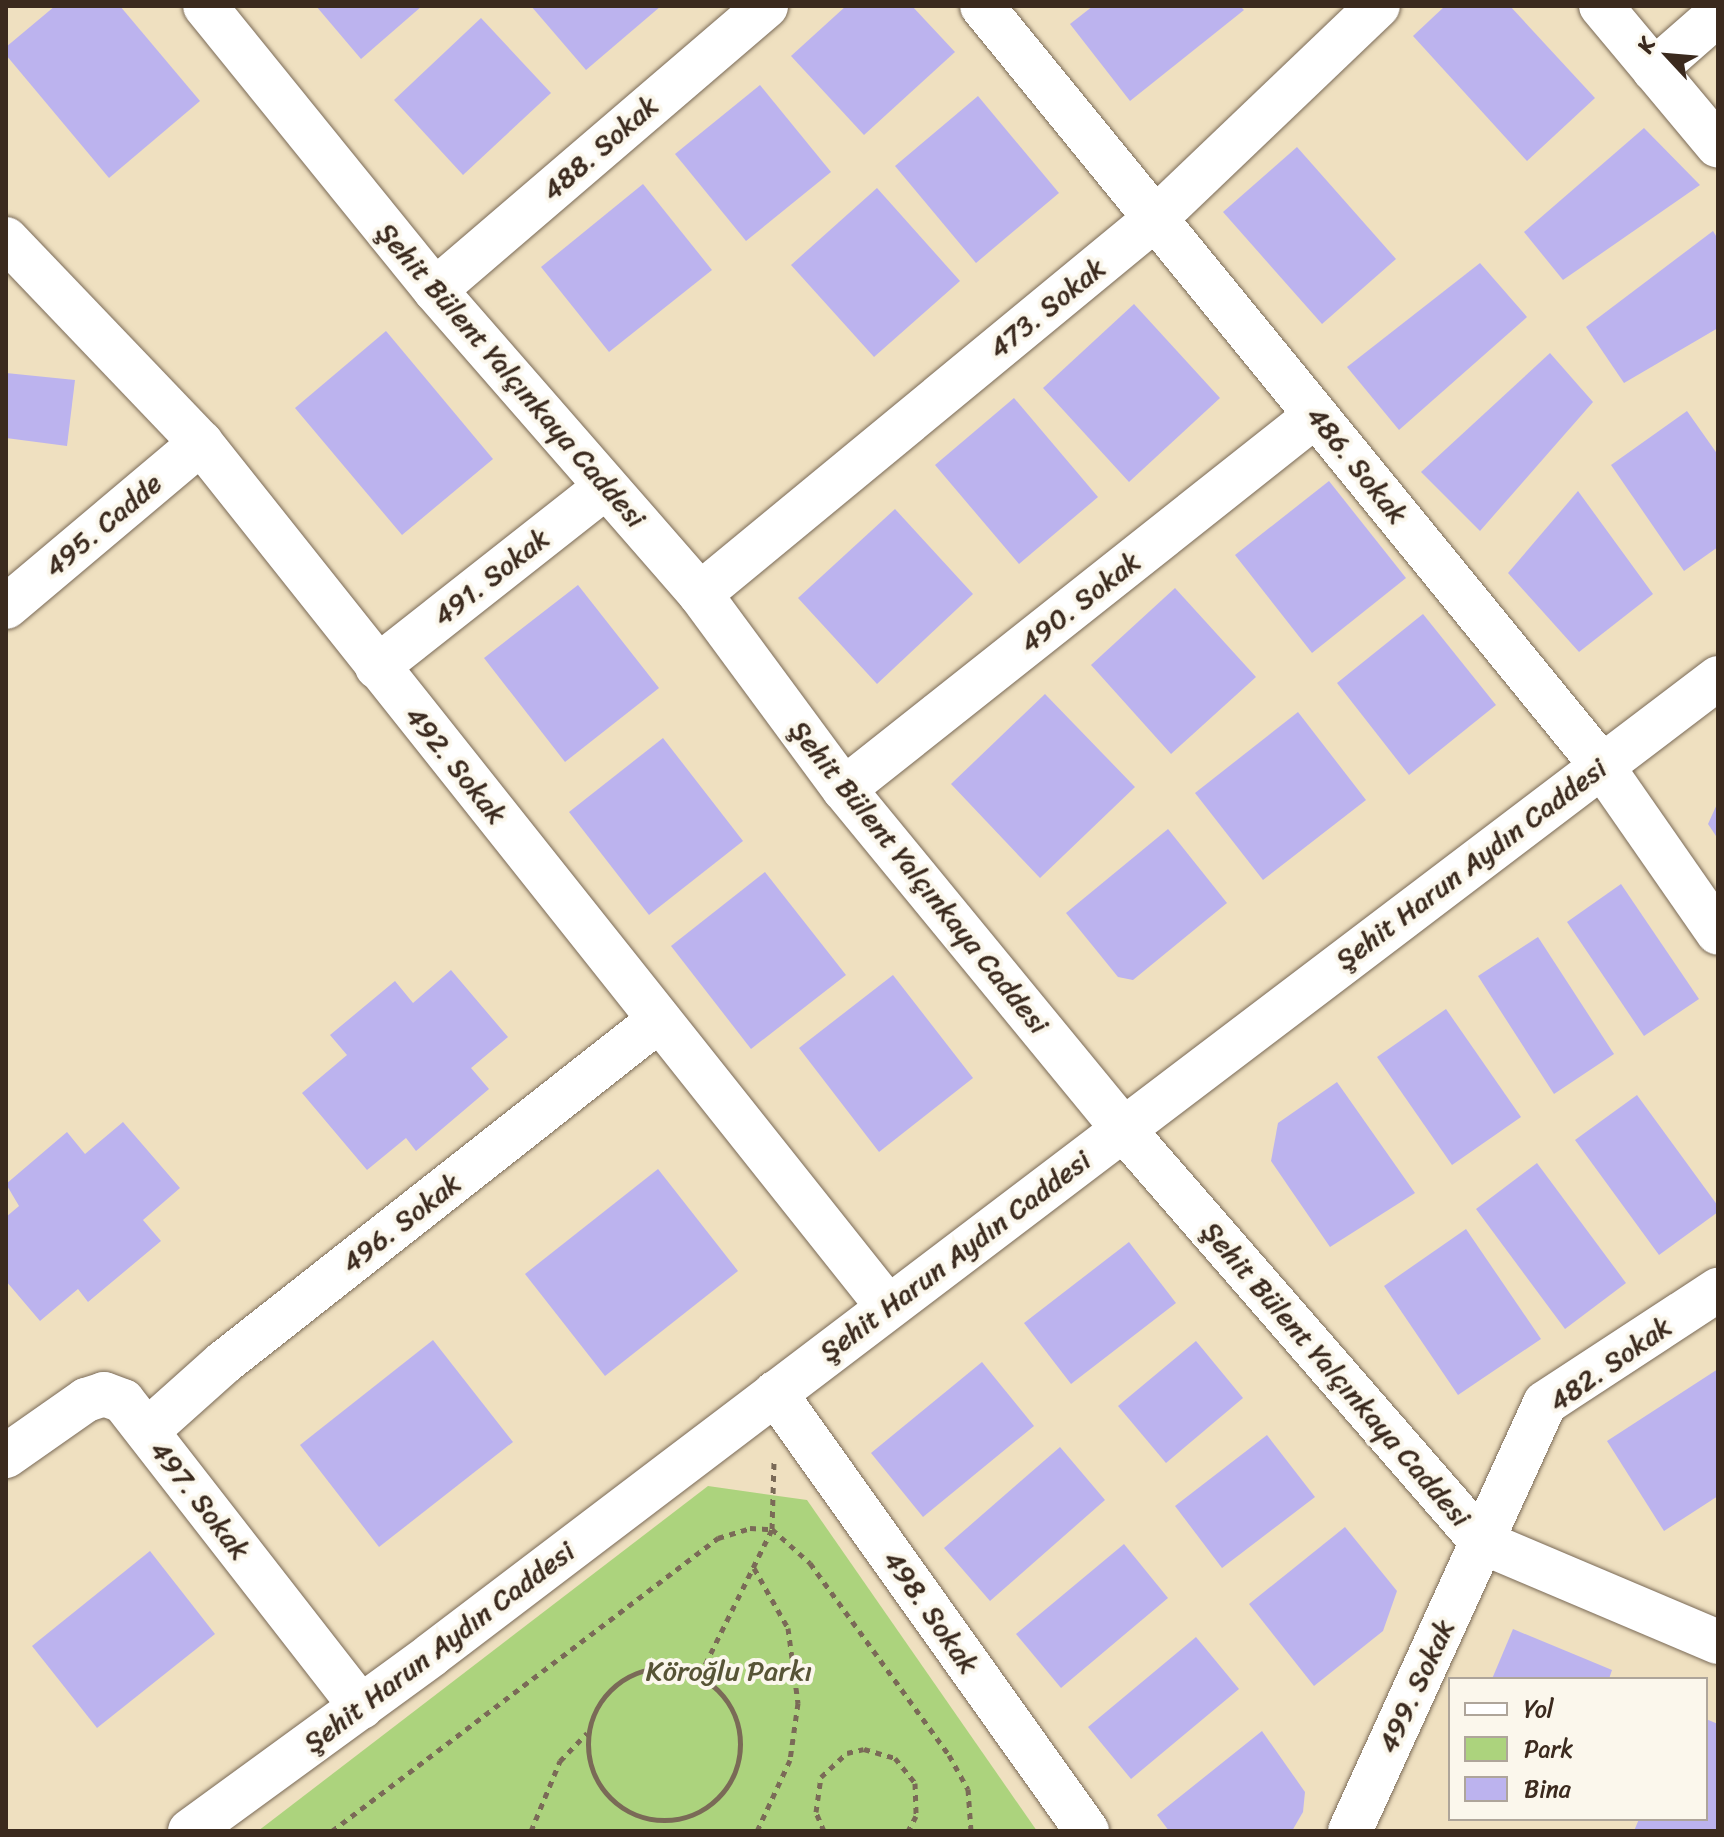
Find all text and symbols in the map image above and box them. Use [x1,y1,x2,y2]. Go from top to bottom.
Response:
north arrow [1628,16,1708,96]
text: K [1626,31,1666,60]
street label: 488. Sokak [535,89,665,207]
street label: Şehit Bülent Yalçınkaya Caddesi [369,216,653,534]
street label: 473. Sokak [982,251,1112,365]
street label: 486. Sokak [1299,399,1415,531]
street label: 495. Cadde [37,466,169,584]
street label: 491. Sokak [426,521,556,633]
street label: 490. Sokak [1013,545,1147,659]
street label: 492. Sokak [398,699,514,831]
street label: Şehit Bülent Yalçınkaya Caddesi [782,714,1056,1040]
street label: Şehit Harun Aydın Caddesi [1330,752,1612,976]
street label: Şehit Harun Aydın Caddesi [814,1144,1096,1368]
street label: 496. Sokak [335,1166,467,1280]
street label: Şehit Bülent Yalçınkaya Caddesi [1194,1215,1478,1533]
street label: 482. Sokak [1542,1310,1678,1418]
street label: 497. Sokak [143,1434,257,1566]
street label: Şehit Harun Aydın Caddesi [298,1535,580,1759]
street label: 498. Sokak [876,1544,986,1680]
street label: 499. Sokak [1371,1614,1461,1758]
park label: Köroğlu Parkı [646,1654,812,1688]
legend [1448,1677,1708,1821]
text: Yol [1524,1688,1554,1730]
text: Park [1524,1728,1573,1770]
text: Bina [1524,1768,1571,1810]

